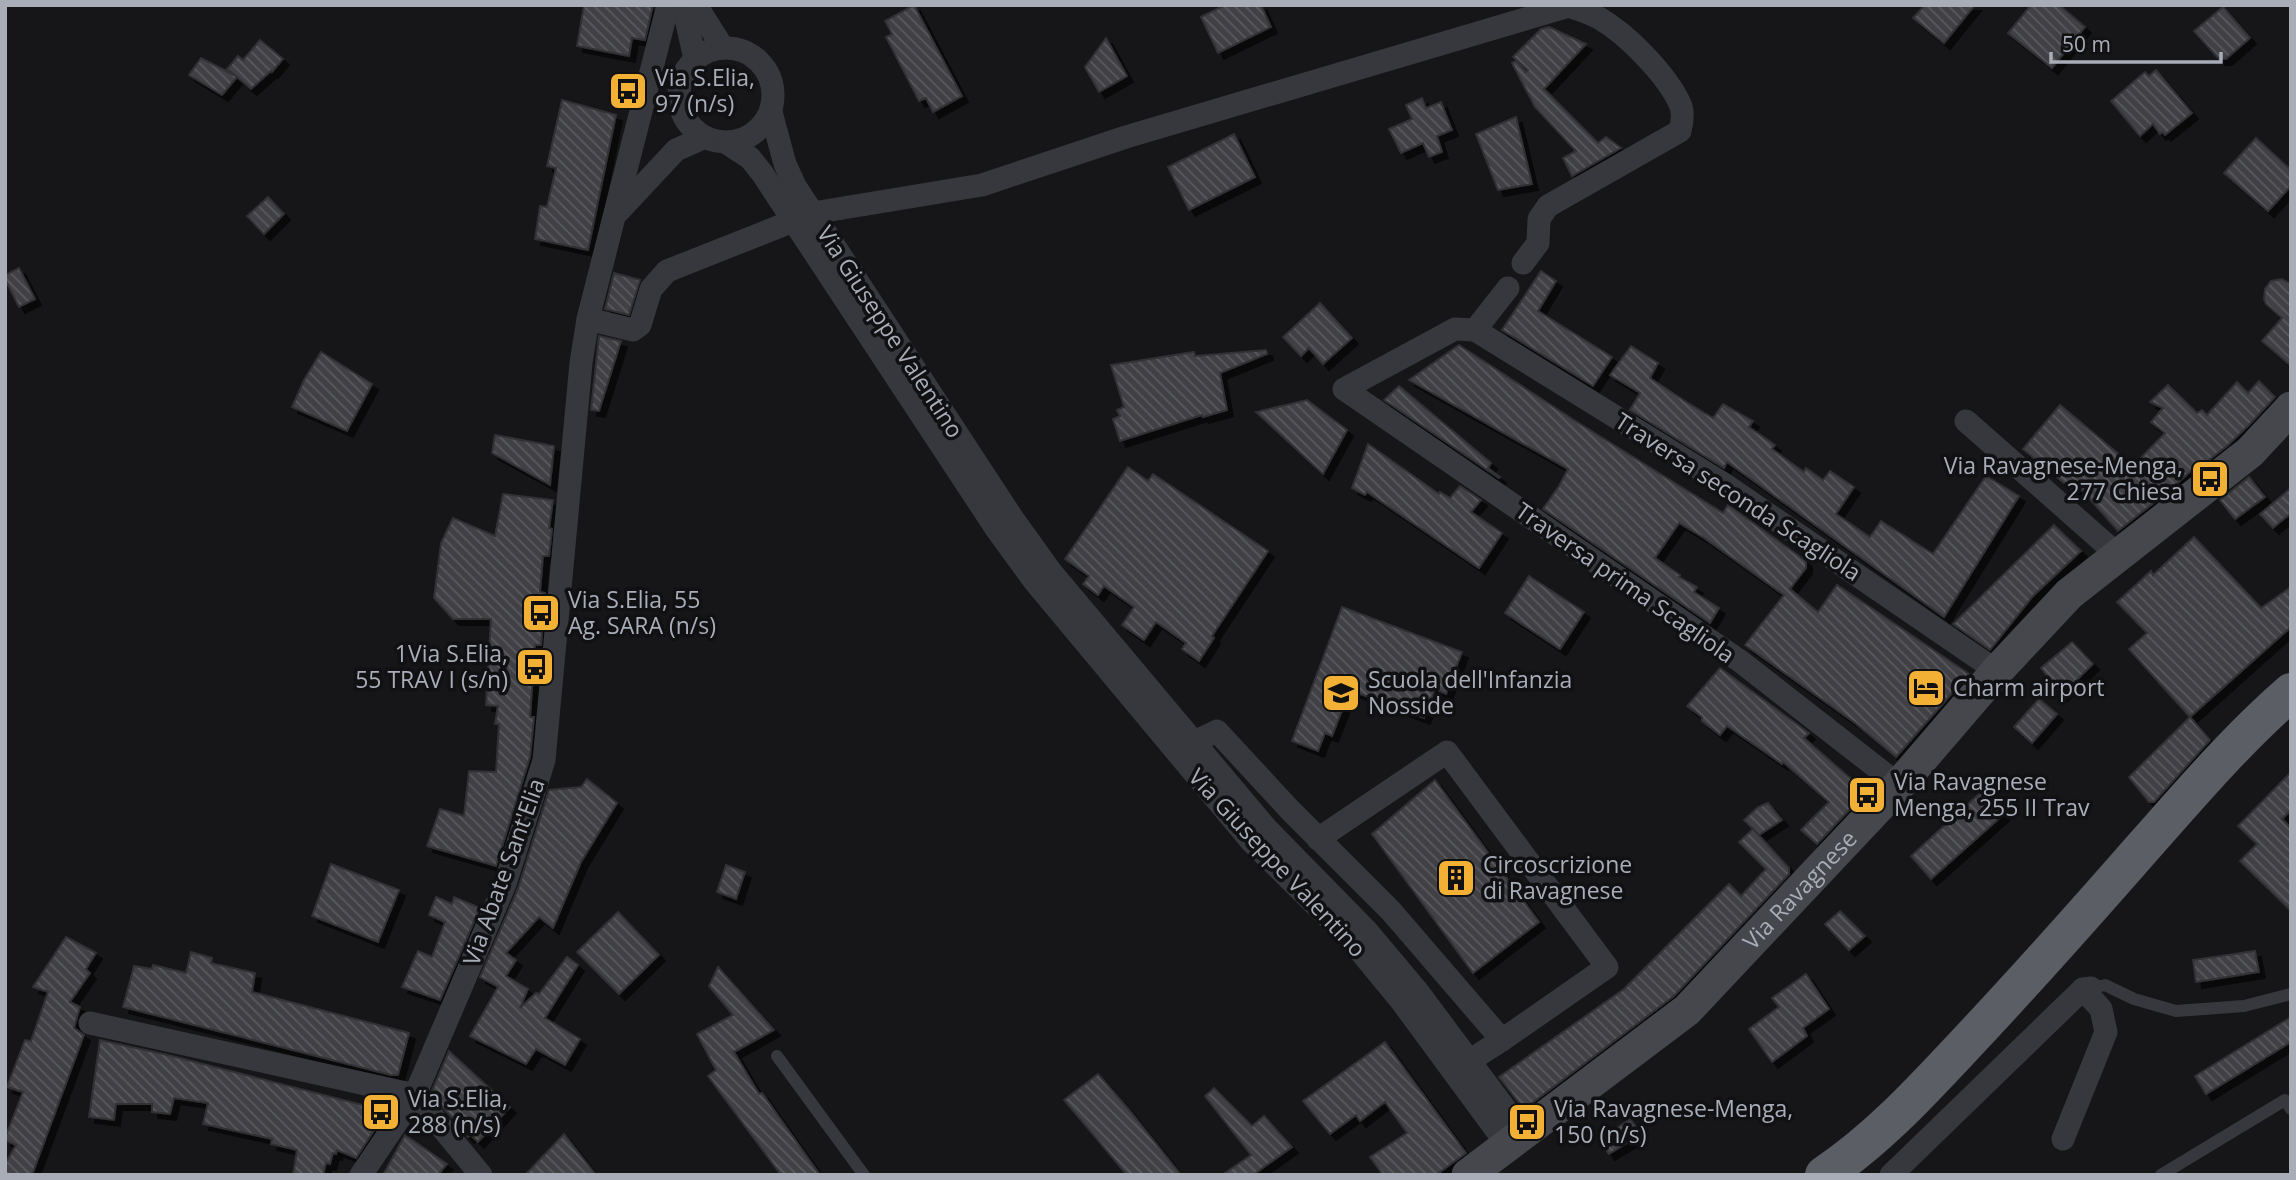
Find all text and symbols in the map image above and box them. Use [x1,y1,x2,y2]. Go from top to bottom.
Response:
scale bar [2051,21,2221,65]
text: 50 m [2062,30,2111,58]
place label: Via S.Elia, 97 (n/s) [655,61,755,119]
bus stop icon: Via S.Elia, 97 (n/s) [607,70,649,112]
street label: Via Giuseppe Valentino [810,219,972,444]
street label: Traversa seconda Scagliola [1609,405,1868,588]
place label: Via Ravagnese-Menga, 277 Chiesa [1944,449,2183,507]
bus stop icon: Via Ravagnese-Menga, 277 Chiesa [2189,458,2231,500]
street label: Traversa prima Scagliola [1510,494,1742,670]
place label: Via S.Elia, 55 Ag. SARA (n/s) [568,583,716,641]
bus stop icon: Via S.Elia, 55 Ag. SARA (n/s) [520,592,562,634]
place label: 1Via S.Elia, 55 TRAV I (s/n) [355,637,508,695]
bus stop icon: 1Via S.Elia, 55 TRAV I (s/n) [514,646,556,688]
place label: Scuola dell'Infanzia Nosside [1368,663,1572,721]
hotel icon: Charm airport [1905,667,1947,709]
place label: Charm airport [1953,671,2105,703]
school or university icon: Scuola dell'Infanzia Nosside [1320,672,1362,714]
street label: Via Giuseppe Valentino [1182,761,1374,964]
place label: Via Ravagnese Menga, 255 II Trav [1894,765,2090,823]
street label: Via Abate Sant'Elia [454,774,552,970]
bus stop icon: Via Ravagnese Menga, 255 II Trav [1846,774,1888,816]
street label: Via Ravagnese [1735,823,1863,956]
place label: Circoscrizione di Ravagnese [1483,848,1632,906]
building icon: Circoscrizione di Ravagnese [1435,857,1477,899]
place label: Via S.Elia, 288 (n/s) [408,1082,508,1140]
bus stop icon: Via S.Elia, 288 (n/s) [360,1091,402,1133]
place label: Via Ravagnese-Menga, 150 (n/s) [1554,1092,1793,1150]
bus stop icon: Via Ravagnese-Menga, 150 (n/s) [1506,1101,1548,1143]

